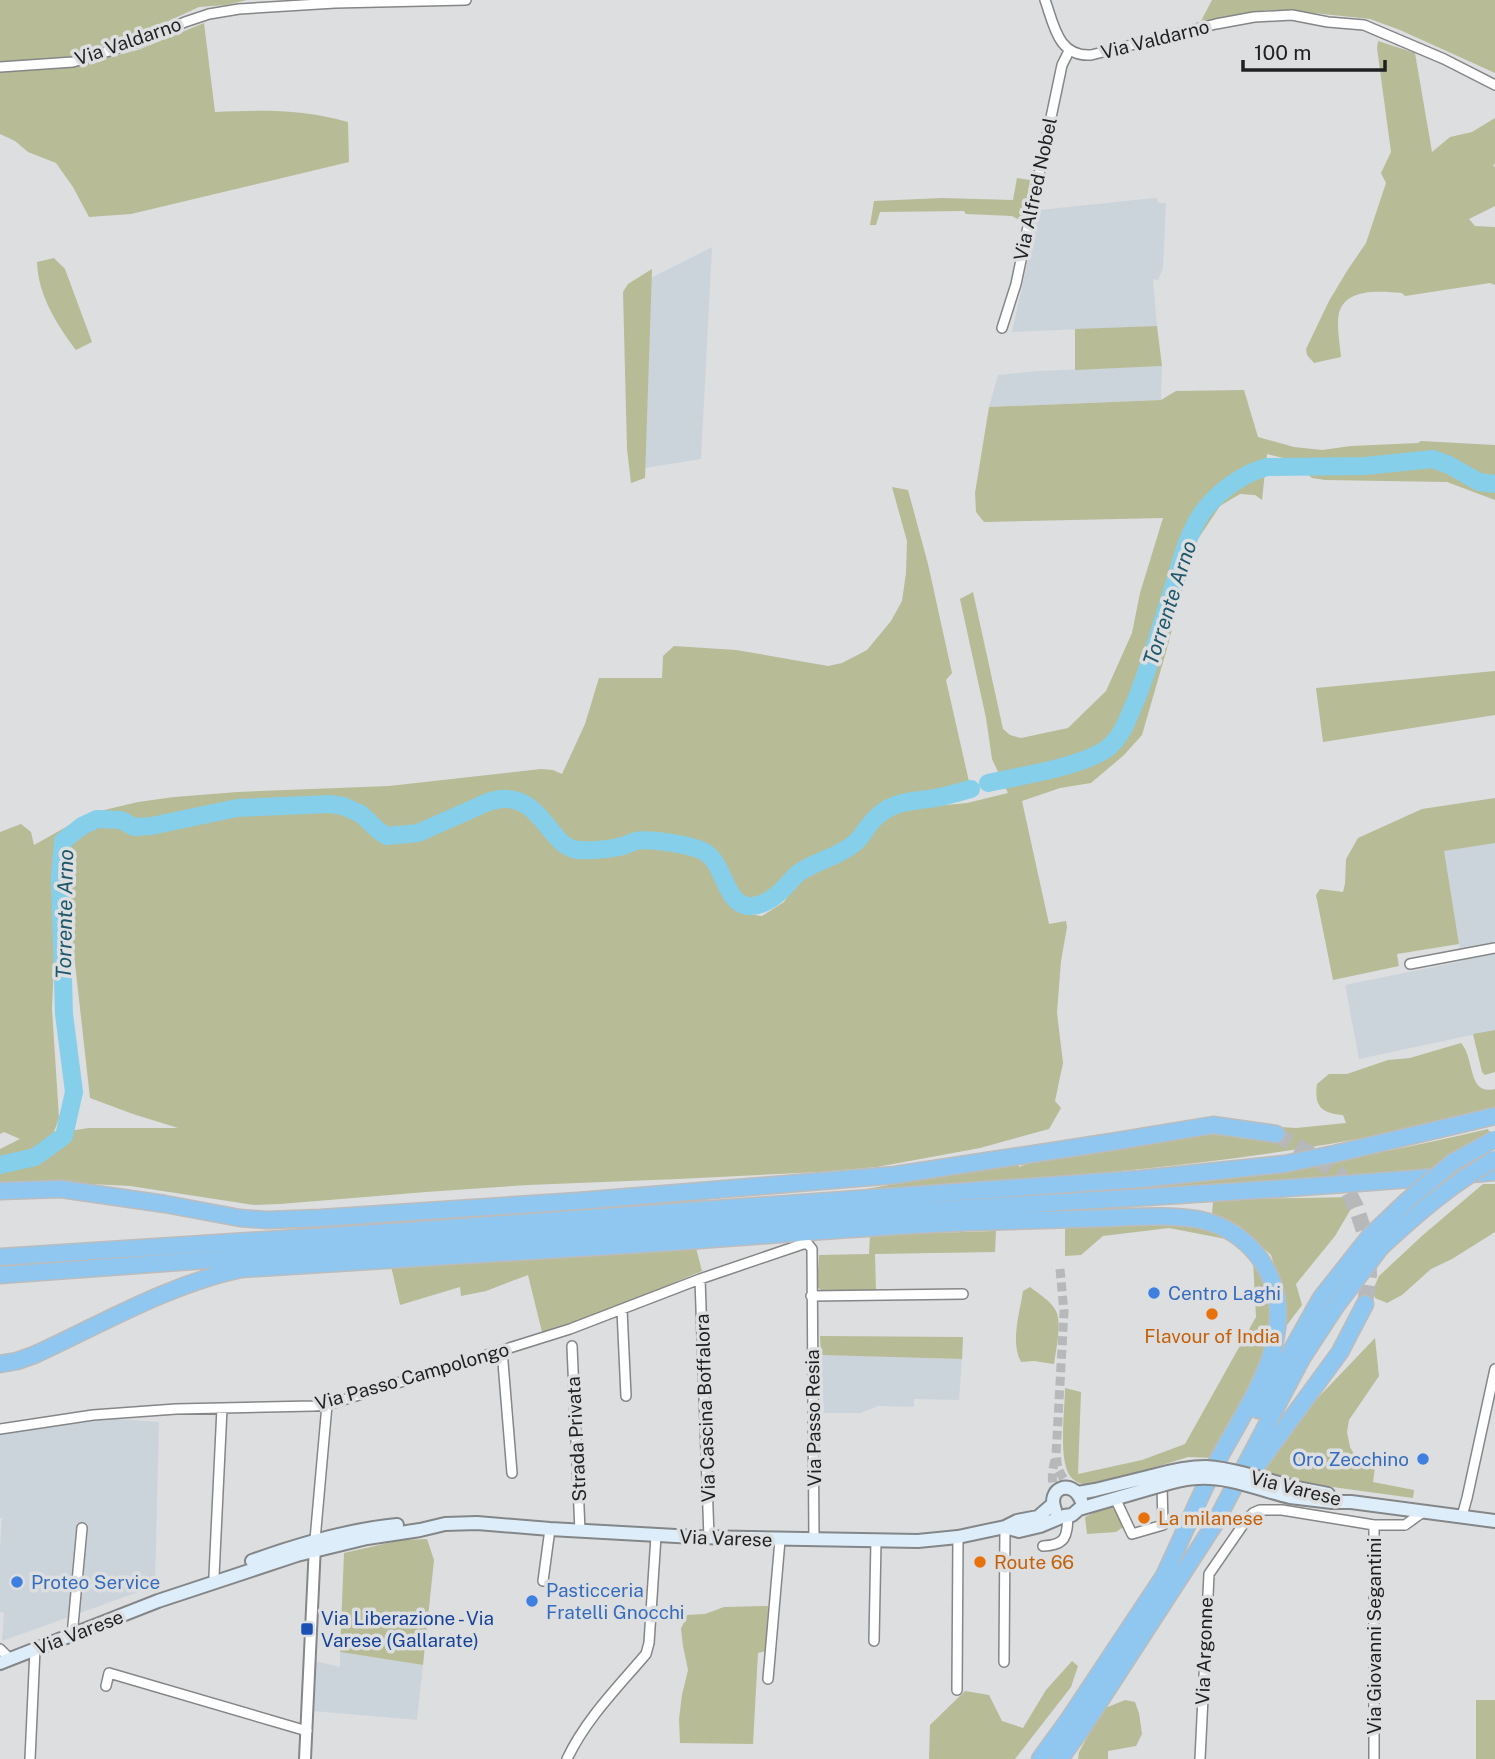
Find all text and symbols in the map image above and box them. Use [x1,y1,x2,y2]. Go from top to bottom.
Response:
street label: Via Valdarno [72,13,184,69]
street label: Via Valdarno [1099,15,1211,63]
scale bar [1243,28,1385,72]
text: 100 m [1254,40,1311,65]
street label: Via Alfred Nobel [1009,115,1061,263]
water label: Torrente Arno [1138,537,1201,668]
water label: Torrente Arno [51,849,78,979]
place label: Centro Laghi [1168,1282,1281,1304]
marker: Centro Laghi [1146,1285,1162,1301]
marker: Flavour of India [1204,1306,1220,1322]
street label: Via Cascina Boffalora [691,1313,719,1503]
place label: Flavour of India [1144,1325,1280,1347]
street label: Via Passo Campolongo [313,1338,511,1414]
street label: Via Passo Resia [801,1349,825,1487]
street label: Strada Privata [562,1376,590,1502]
place label: Oro Zecchino [1292,1448,1409,1470]
marker: Oro Zecchino [1415,1451,1431,1467]
street label: Via Varese [1248,1466,1344,1510]
place label: La milanese [1158,1507,1263,1529]
marker: La milanese [1136,1510,1152,1526]
street label: Via Varese [679,1525,773,1551]
street label: Via Giovanni Segantini [1363,1538,1385,1734]
place label: Route 66 [994,1551,1074,1573]
marker: Route 66 [972,1554,988,1570]
place label: Proteo Service [31,1571,160,1593]
marker: Proteo Service [9,1574,25,1590]
place label: Pasticceria Fratelli Gnocchi [546,1579,685,1623]
marker: Pasticceria Fratelli Gnocchi [524,1593,540,1609]
street label: Via Argonne [1191,1597,1217,1705]
street label: Via Varese [32,1605,126,1659]
place label: Via Liberazione - Via Varese (Gallarate) [321,1607,494,1651]
marker: Via Liberazione - Via Varese (Gallarate) [299,1621,315,1637]

